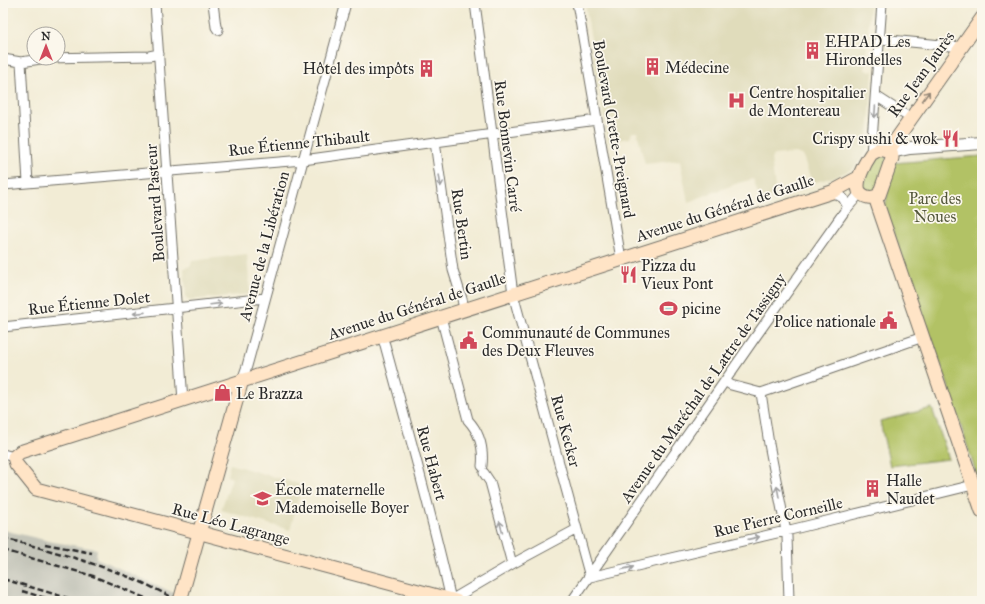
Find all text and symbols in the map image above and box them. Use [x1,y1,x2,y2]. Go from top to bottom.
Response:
north arrow [26,26,66,66]
street label: Rue Jean Jaurès [884,27,959,121]
text: N [41,30,51,43]
place label: EHPAD Les Hirondelles [825,32,910,69]
street label: Boulevard Crette-Preignard [588,38,639,220]
building icon: EHPAD Les Hirondelles [802,40,822,60]
building icon: Médecine [642,57,662,77]
building icon: Hôtel des impôts [417,58,437,78]
place label: Médecine [665,58,730,77]
place label: Hôtel des impôts [303,59,414,78]
street label: Rue Bonnevin Carré [490,79,526,213]
place label: Centre hospitalier de Montereau [749,83,866,120]
hospital icon: Centre hospitalier de Montereau [726,91,746,111]
one-way arrow [922,91,930,102]
one-way arrow [871,105,878,118]
street label: Rue Étienne Thibault [227,124,371,160]
restaurant icon: Crispy sushi & wok [941,128,961,148]
place label: Crispy sushi & wok [812,129,939,148]
street label: Boulevard Pasteur [141,143,169,263]
street label: Avenue de la Libération [235,169,293,324]
street label: Avenue du Général de Gaulle [633,170,817,246]
one-way arrow [436,174,444,187]
street label: Rue Bertin [448,187,476,261]
park label: Parc des Noues [909,189,961,226]
place label: Pizza du Vieux Pont [640,256,714,293]
restaurant icon: Pizza du Vieux Pont [618,264,638,284]
street label: Avenue du Général de Gaulle [325,268,509,344]
street label: Avenue du Maréchal de Lattre de Tassigny [616,269,791,508]
street label: Rue Étienne Dolet [27,285,151,319]
sports icon: picine [659,298,679,318]
place label: picine [681,299,721,318]
one-way arrow [209,300,222,307]
one-way arrow [133,309,146,316]
public building icon: Police nationale [879,311,899,331]
place label: Police nationale [774,312,876,331]
place label: Communauté de Communes des Deux Fleuves [482,323,670,360]
public building icon: Communauté de Communes des Deux Fleuves [459,331,479,351]
shop icon: Le Brazza [213,383,233,403]
place label: Le Brazza [236,384,303,403]
street label: Rue Kecker [547,393,585,469]
street label: Rue Habert [413,424,451,503]
place label: Halle Naudet [886,471,935,508]
place label: École maternelle Mademoiselle Boyer [275,478,409,517]
building icon: Halle Naudet [863,479,883,499]
one-way arrow [774,486,782,499]
school or university icon: École maternelle Mademoiselle Boyer [252,488,272,508]
street label: Rue Pierre Corneille [712,493,845,541]
street label: Rue Léo Lagrange [170,499,292,550]
one-way arrow [497,521,504,534]
one-way arrow [747,534,760,542]
one-way arrow [621,563,634,571]

